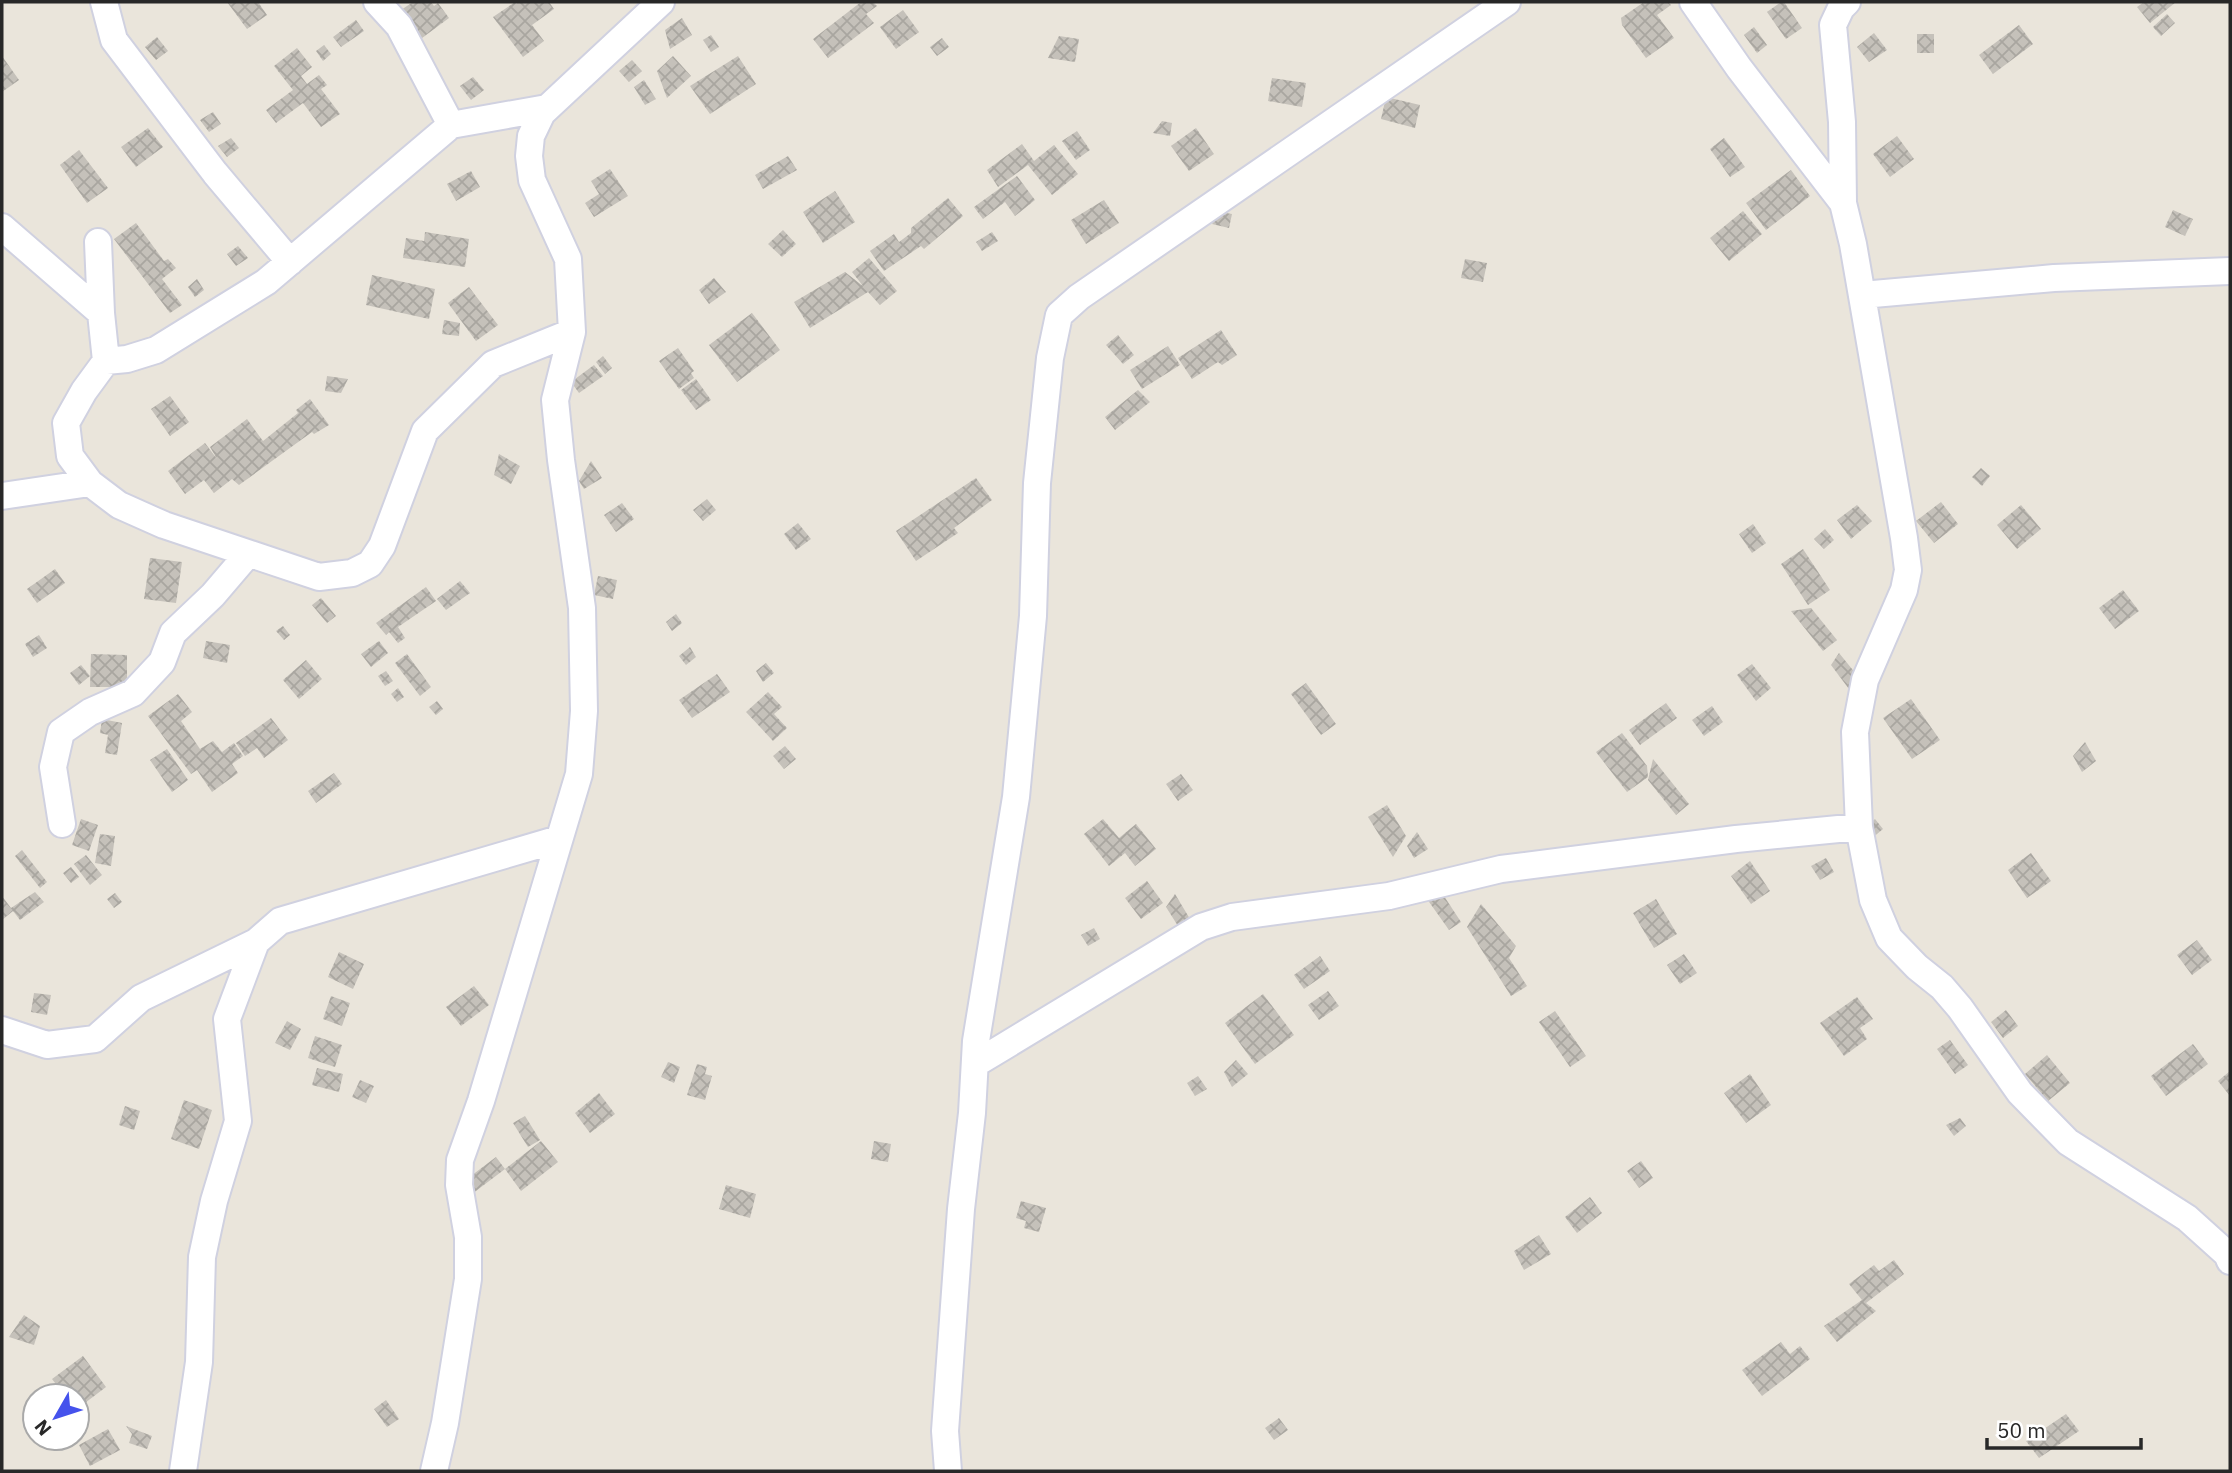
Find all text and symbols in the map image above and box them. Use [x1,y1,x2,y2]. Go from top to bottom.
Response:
north arrow [21,1382,91,1452]
scale bar [1987,1406,2141,1450]
text: N [29,1415,56,1441]
text: 50 m [1997,1416,2046,1444]

